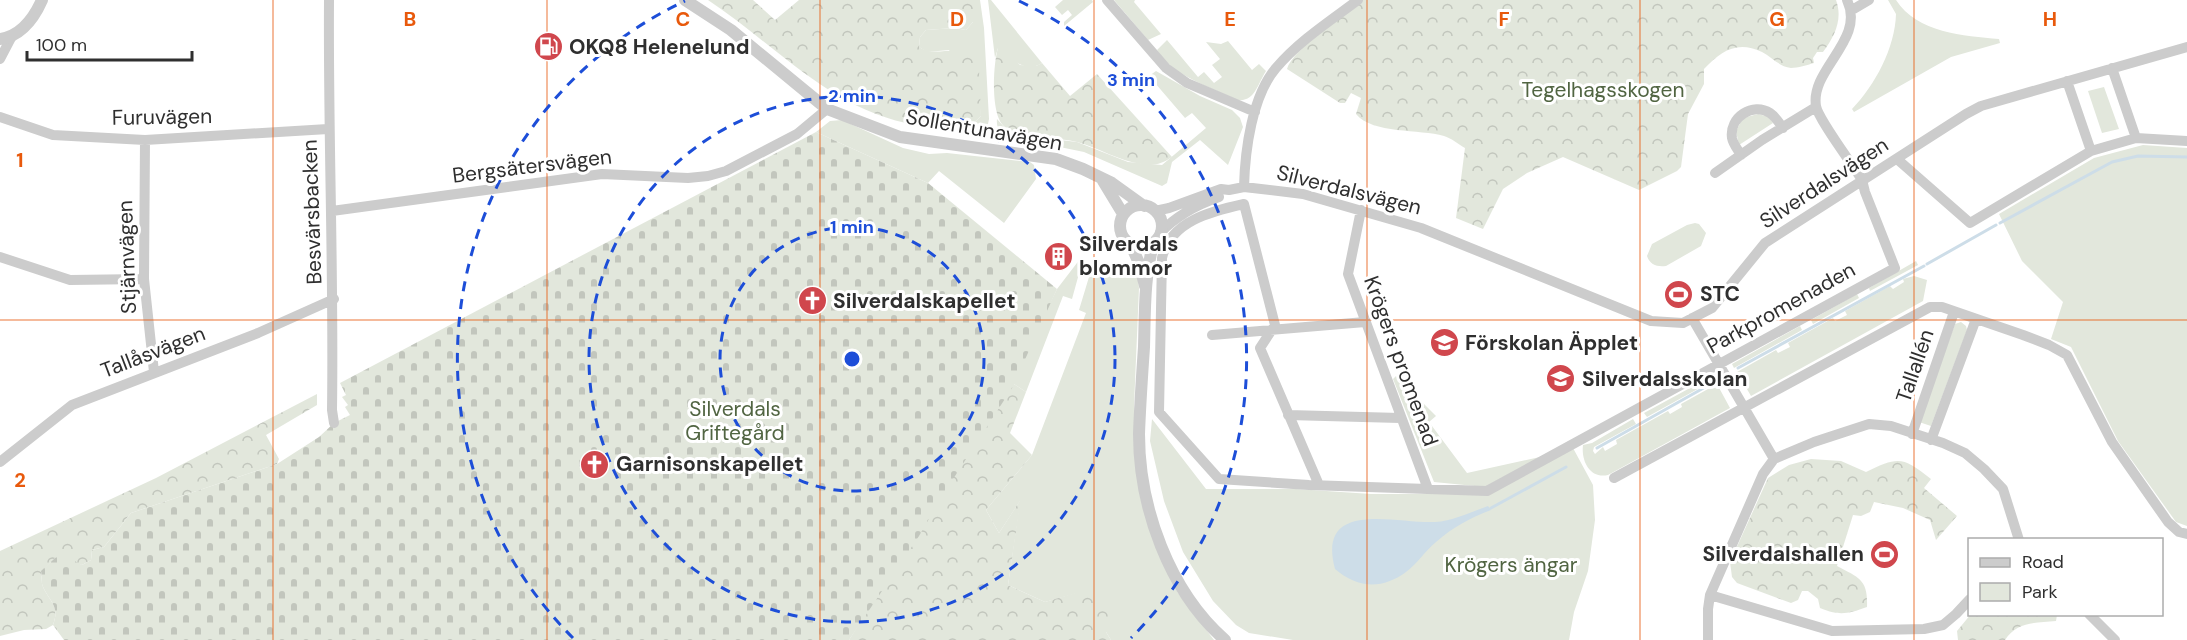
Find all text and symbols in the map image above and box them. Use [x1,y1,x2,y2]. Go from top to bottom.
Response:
text: B [404,6,416,32]
text: C [676,6,690,32]
text: D [950,6,964,32]
text: E [1224,6,1236,32]
text: F [1498,6,1510,32]
text: G [1769,6,1785,32]
text: H [2043,6,2057,32]
scale bar [27,24,192,62]
fuel station icon: OKQ8 Helenelund [532,31,564,63]
text: 100 m [36,33,87,57]
place label: OKQ8 Helenelund [569,33,750,61]
text: 3 min [1107,68,1155,92]
park label: Tegelhagsskogen [1521,76,1685,104]
text: 2 min [828,84,876,108]
street label: Furuvägen [112,102,212,132]
street label: Sollentunavägen [903,102,1065,158]
street label: Silverdalsvägen [1754,131,1894,235]
street label: Besvärsbacken [295,139,329,285]
street label: Bergsätersvägen [451,142,613,190]
text: 1 [16,147,24,173]
street label: Silverdalsvägen [1274,158,1424,222]
street label: Stjärnvägen [111,200,143,314]
text: 1 min [830,215,874,239]
place label: Silverdals blommor [1079,230,1178,282]
building icon: Silverdals blommor [1042,240,1074,272]
street label: Parkpromenaden [1702,256,1860,360]
street label: Krögers promenad [1357,272,1445,450]
sports icon: STC [1663,278,1695,310]
place label: STC [1700,280,1740,308]
church icon: Silverdalskapellet [796,285,828,317]
place label: Silverdalskapellet [833,287,1016,315]
street label: Tallåsvägen [97,319,209,385]
street label: Tallallén [1889,326,1941,406]
school or university icon: Förskolan Äpplet [1428,327,1460,359]
place label: Förskolan Äpplet [1465,329,1638,357]
centre of rings [842,349,862,369]
school or university icon: Silverdalsskolan [1545,363,1577,395]
place label: Silverdalsskolan [1582,365,1747,393]
park label: Silverdals Griftegård [685,395,785,447]
church icon: Garnisonskapellet [579,448,611,480]
place label: Garnisonskapellet [616,450,803,478]
text: 2 [14,467,26,493]
sports icon: Silverdalshallen [1869,538,1901,570]
legend [1968,538,2163,616]
place label: Silverdalshallen [1703,540,1864,568]
text: Road [2022,550,2064,574]
park label: Krögers ängar [1444,551,1578,579]
text: Park [2022,580,2058,604]

